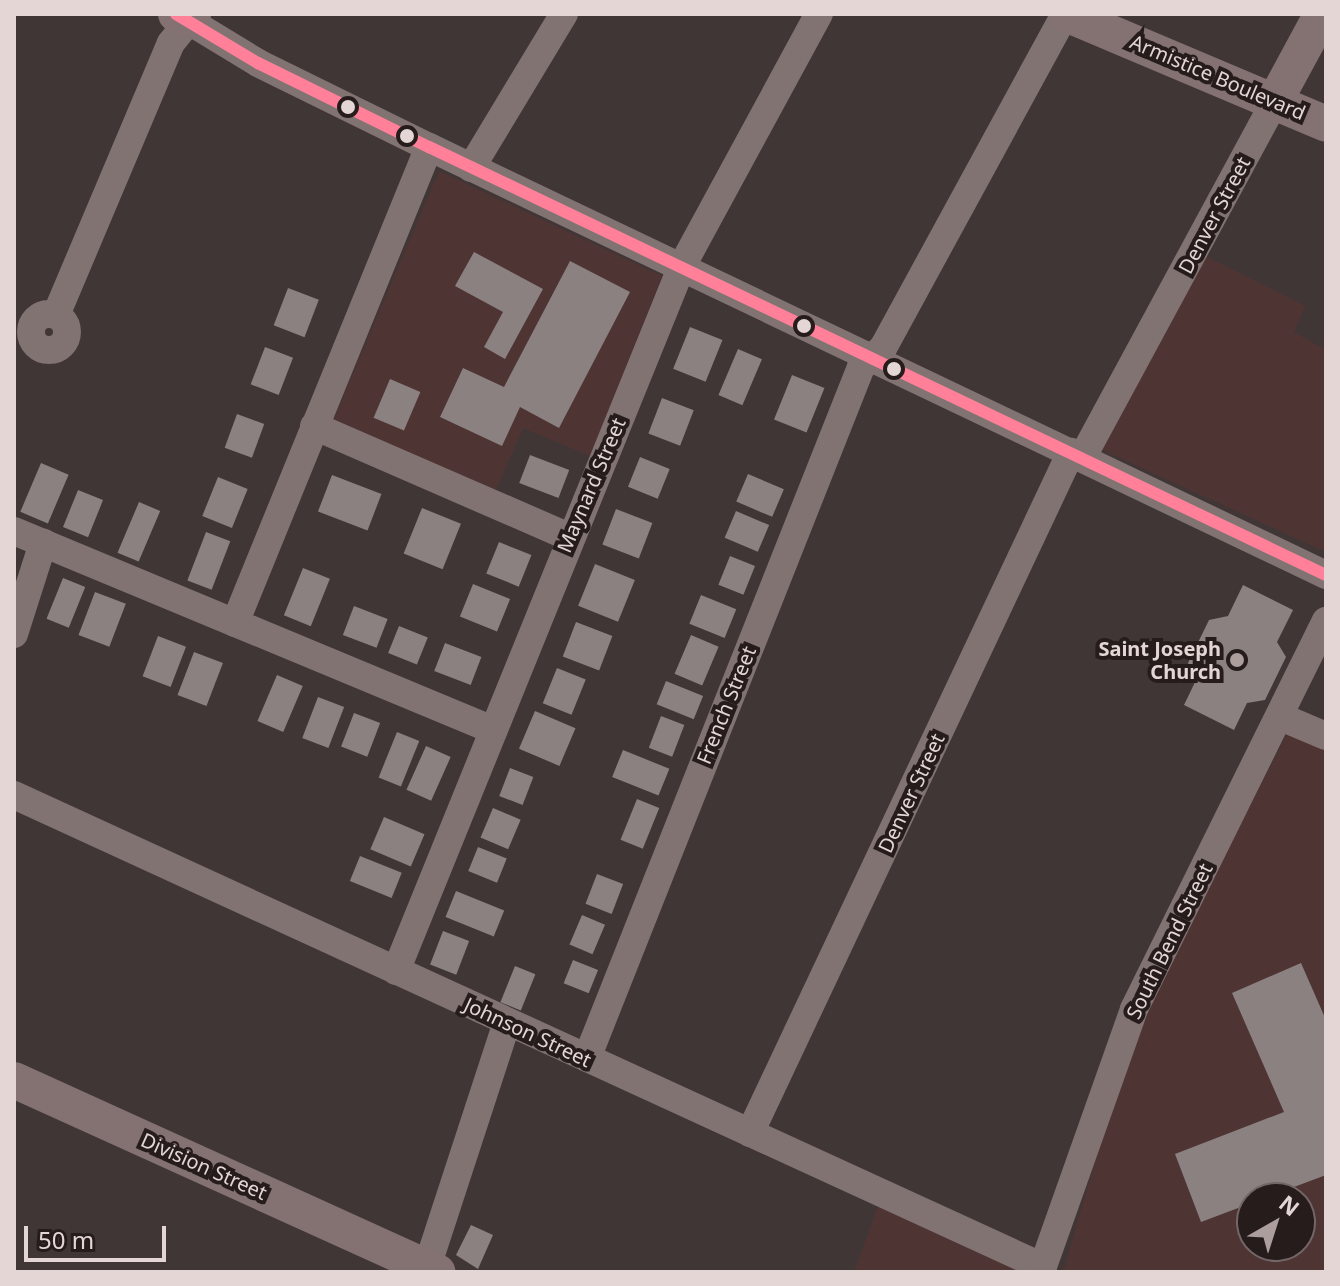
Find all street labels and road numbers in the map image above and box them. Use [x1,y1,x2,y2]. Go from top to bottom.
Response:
street label: Armistice Boulevard [1127,29,1309,125]
street label: Denver Street [1173,152,1255,278]
street label: Maynard Street [552,414,630,556]
street label: French Street [691,643,761,767]
street label: Denver Street [873,729,949,857]
street label: South Bend Street [1121,859,1217,1023]
street label: Johnson Street [461,992,595,1072]
street label: Division Street [137,1128,271,1204]

